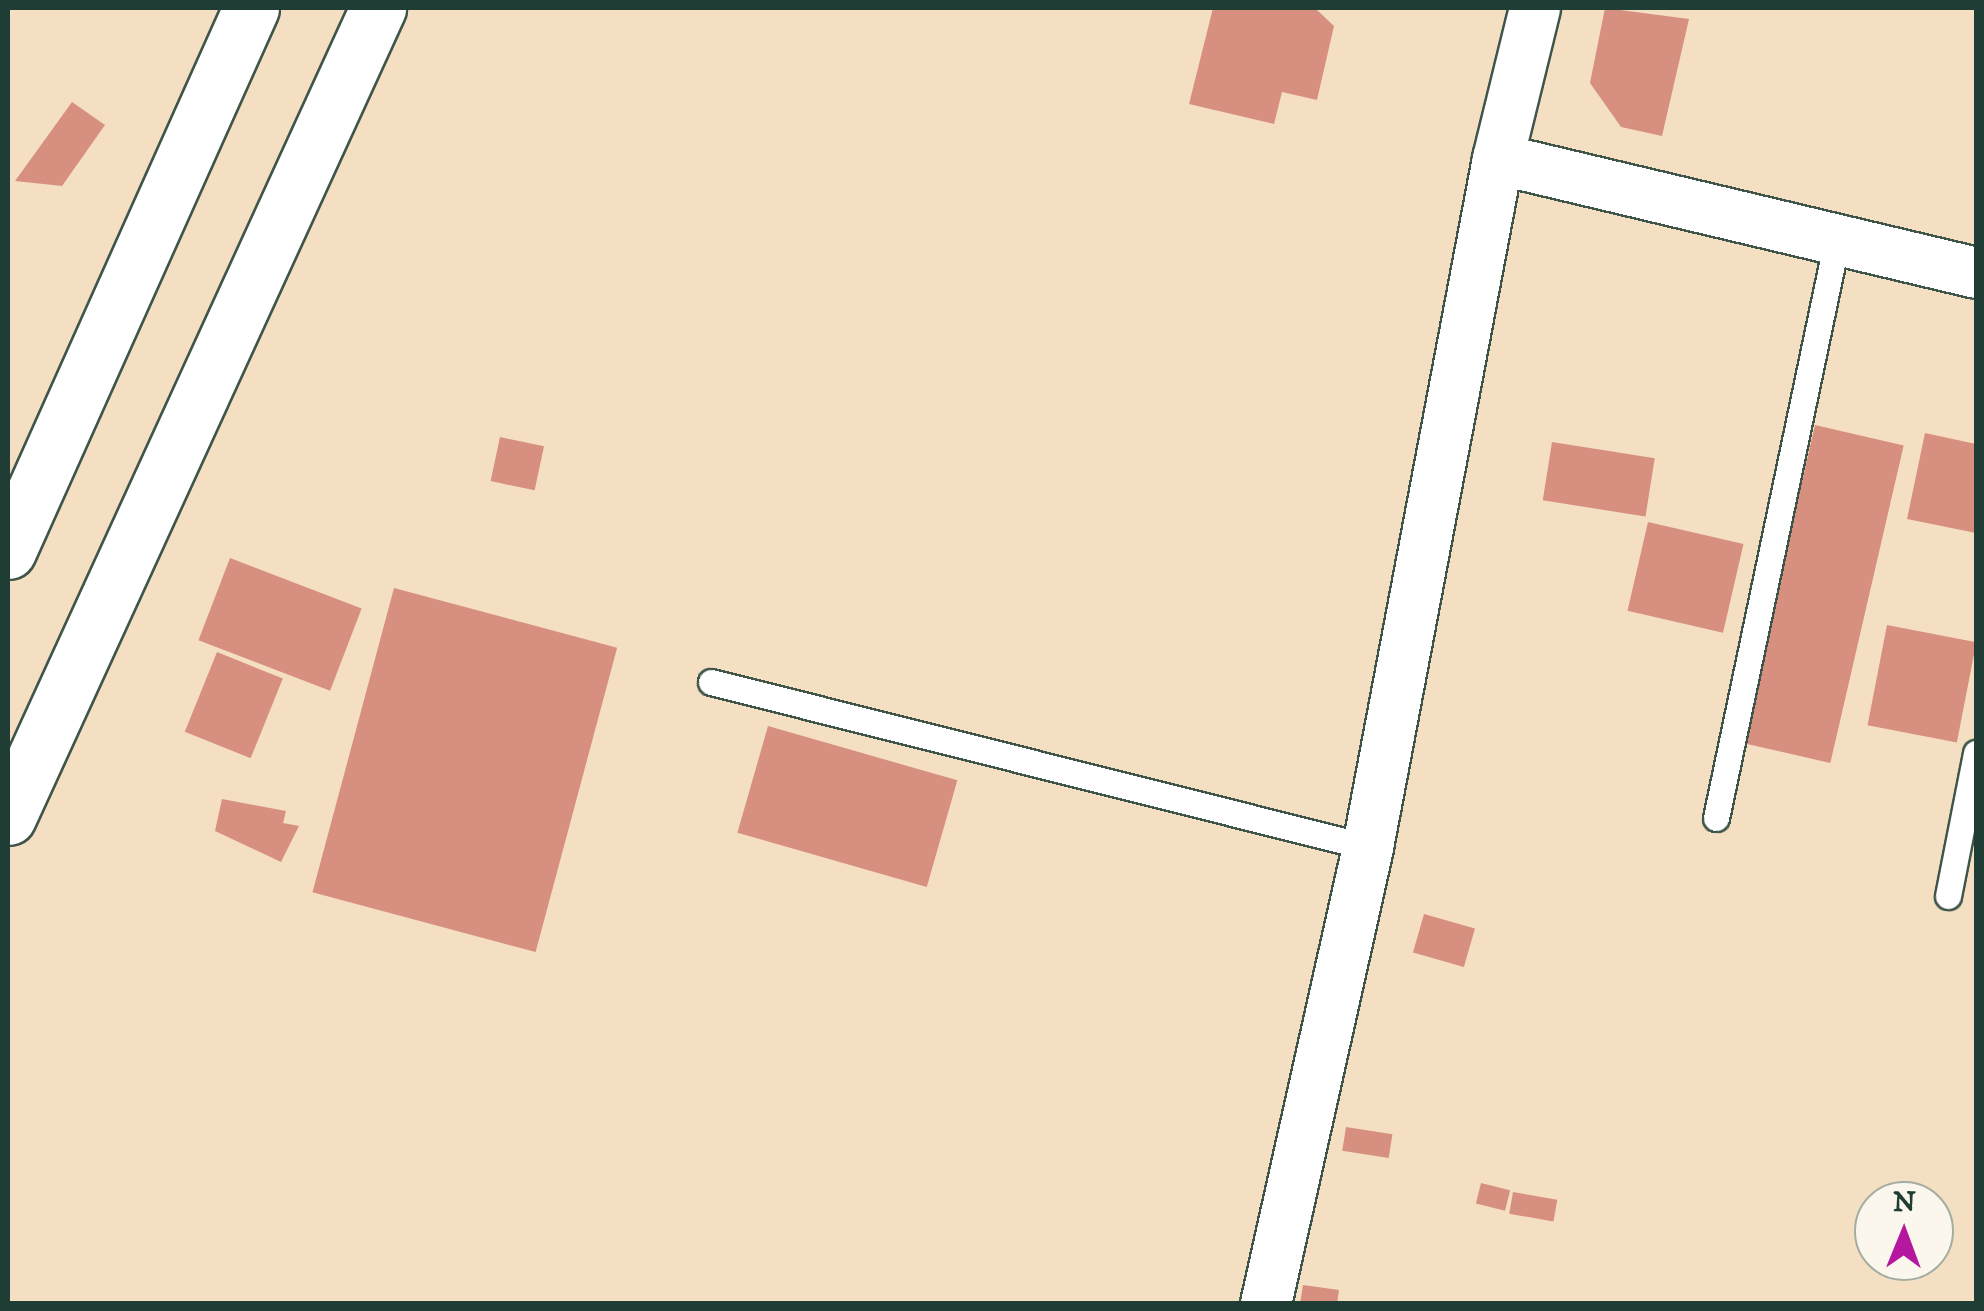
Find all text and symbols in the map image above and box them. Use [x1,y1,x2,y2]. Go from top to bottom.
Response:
north arrow [1854,1181,1954,1281]
text: N [1893,1185,1916,1220]

